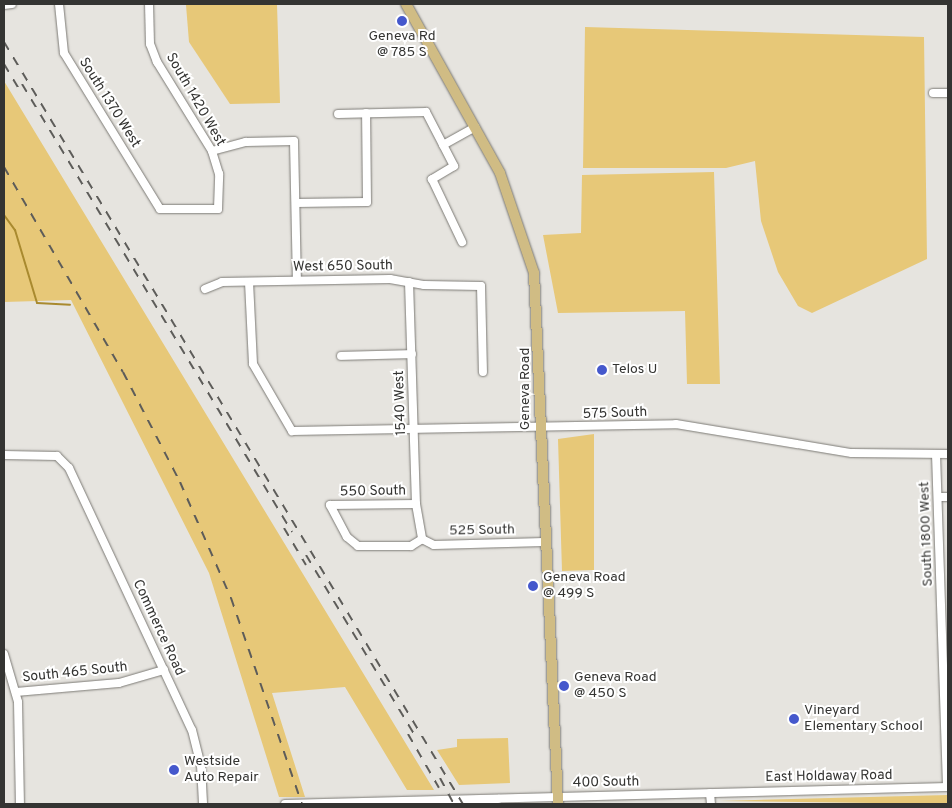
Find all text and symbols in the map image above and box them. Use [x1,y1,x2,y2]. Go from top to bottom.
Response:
marker: Geneva Rd @ 785 S [396,15,408,27]
place label: Geneva Rd @ 785 S [368,29,436,62]
street label: South 1420 West [161,50,229,150]
street label: South 1370 West [75,55,143,151]
street label: West 650 South [293,258,393,276]
street label: Geneva Road [518,348,534,430]
place label: Telos U [612,362,657,378]
marker: Telos U [596,364,608,376]
street label: 1540 West [391,370,411,436]
street label: 575 South [582,404,648,424]
street label: South 1800 West [917,481,937,587]
street label: 550 South [340,483,406,501]
street label: 525 South [449,522,515,540]
place label: Geneva Road @ 499 S [543,570,626,602]
street label: Commerce Road [128,577,188,679]
marker: Geneva Road @ 499 S [527,580,539,592]
street label: South 465 South [22,659,128,687]
place label: Geneva Road @ 450 S [574,670,657,702]
marker: Geneva Road @ 450 S [558,680,570,692]
place label: Vineyard Elementary School [804,703,923,736]
marker: Vineyard Elementary School [788,713,800,725]
place label: Westside Auto Repair [184,754,259,786]
marker: Westside Auto Repair [168,764,180,776]
street label: East Holdaway Road [765,767,893,787]
street label: 400 South [573,774,639,792]

